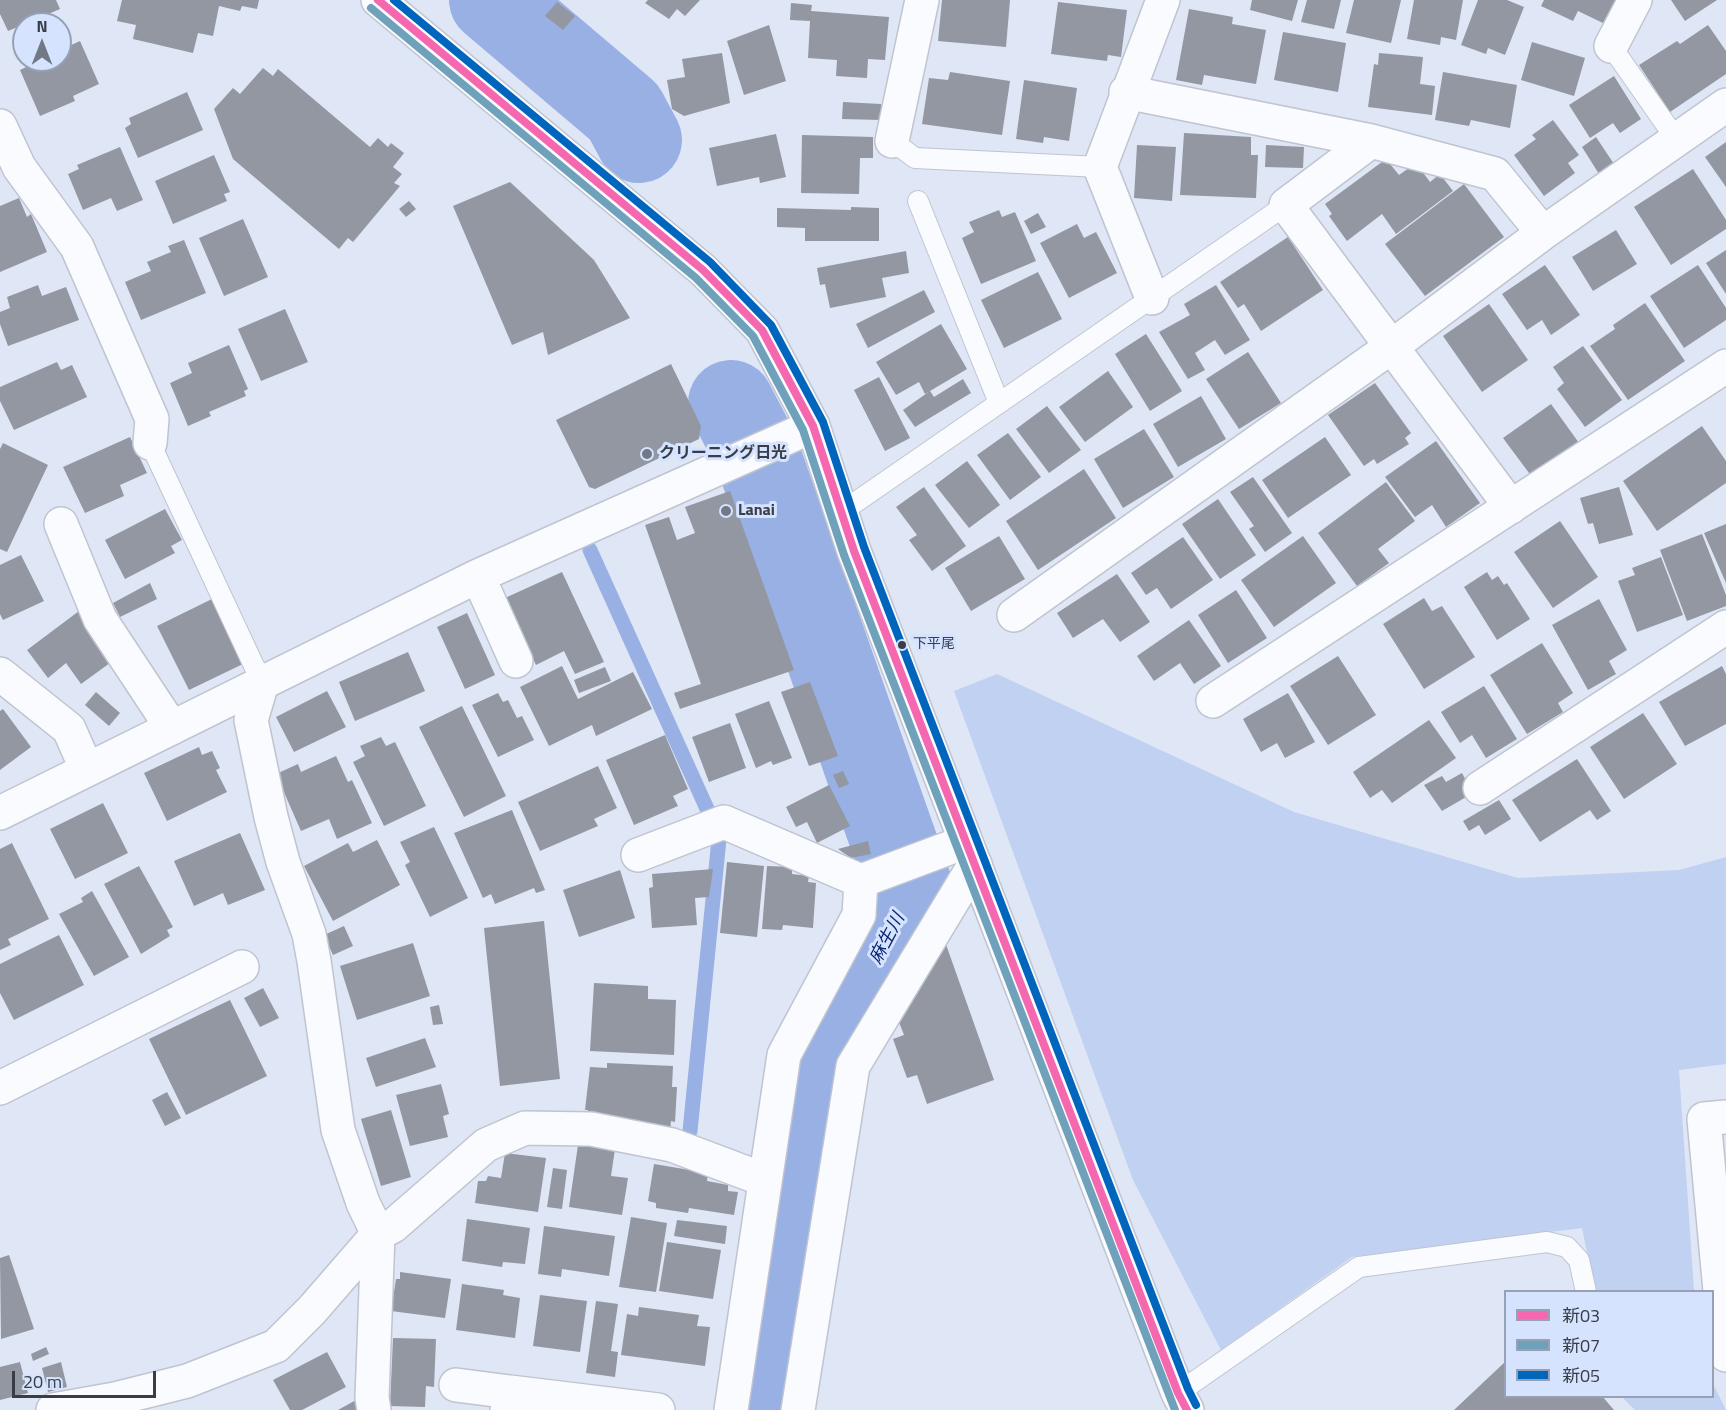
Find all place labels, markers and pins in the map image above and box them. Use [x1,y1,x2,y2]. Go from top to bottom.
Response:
place label: クリーニング日光 [659,444,787,464]
marker: クリーニング日光 [640,447,654,461]
place label: Lanai [738,501,775,521]
marker: Lanai [719,504,733,518]
place label: 下平尾 [913,637,955,653]
marker: 下平尾 [896,639,908,651]

